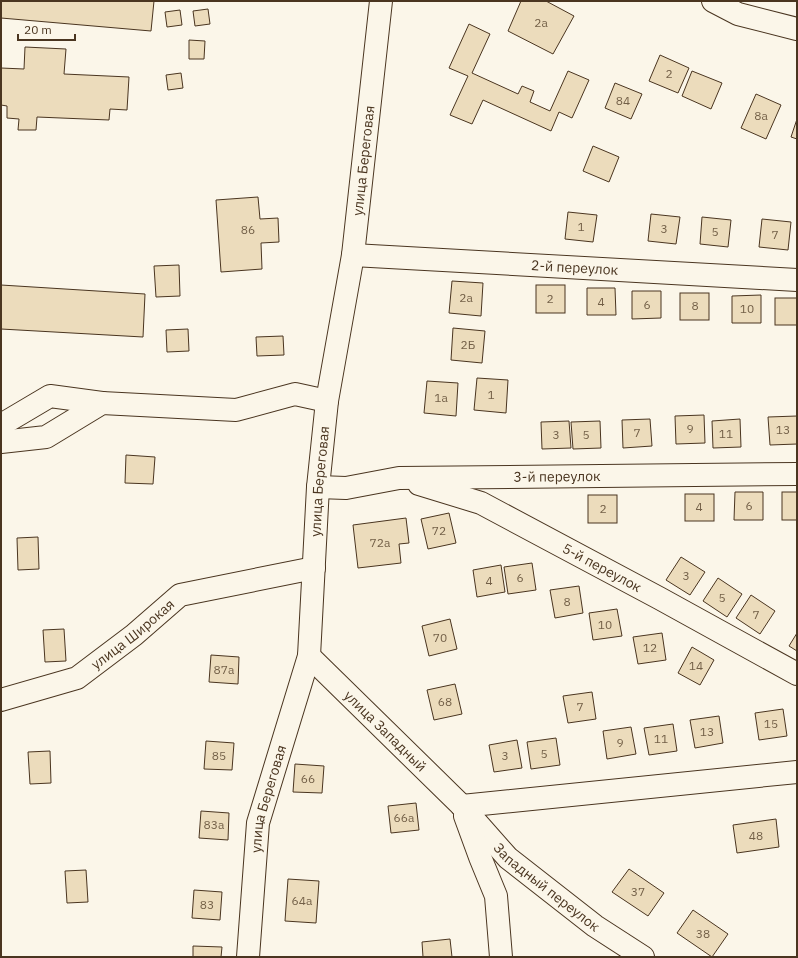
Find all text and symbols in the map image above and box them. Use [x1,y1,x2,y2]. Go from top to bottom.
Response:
house number: 2а [534,15,548,30]
scale bar [18,16,75,42]
text: 20 m [24,22,52,37]
house number: 2 [665,66,673,81]
house number: 84 [616,93,630,108]
street label: улица Береговая [348,104,378,217]
house number: 8а [754,108,768,123]
house number: 1 [577,219,585,234]
house number: 3 [660,221,668,236]
house number: 86 [241,222,255,237]
house number: 5 [711,224,719,239]
house number: 7 [771,227,779,242]
street label: 2-й переулок [531,256,619,279]
house number: 2а [459,290,473,305]
house number: 2 [546,291,554,306]
house number: 4 [597,294,605,309]
house number: 6 [643,297,651,312]
house number: 8 [691,298,699,313]
house number: 10 [740,301,754,316]
house number: 2Б [461,337,475,352]
house number: 1 [487,387,495,402]
house number: 1а [434,390,448,405]
house number: 9 [686,421,694,436]
house number: 13 [776,422,790,437]
street label: улица Береговая [306,425,333,537]
house number: 7 [633,425,641,440]
house number: 11 [719,426,733,441]
house number: 3 [552,427,560,442]
house number: 5 [582,427,590,442]
street label: 3-й переулок [513,467,601,486]
house number: 6 [745,498,753,513]
house number: 4 [695,499,703,514]
house number: 2 [599,501,607,516]
house number: 72 [432,523,446,538]
house number: 72а [370,535,391,550]
street label: 5-й переулок [559,539,645,596]
house number: 3 [682,568,690,583]
house number: 6 [516,570,524,585]
house number: 4 [485,573,493,588]
house number: 5 [718,590,726,605]
house number: 8 [563,594,571,609]
street label: улица Широкая [87,595,178,673]
house number: 7 [752,607,760,622]
house number: 10 [598,617,612,632]
house number: 70 [433,630,447,645]
house number: 12 [643,640,657,655]
house number: 14 [689,658,703,673]
house number: 87а [214,662,235,677]
street label: улица Западный [340,686,431,775]
house number: 68 [438,694,452,709]
house number: 7 [576,699,584,714]
house number: 15 [764,716,778,731]
house number: 13 [700,724,714,739]
house number: 11 [654,731,668,746]
house number: 9 [616,735,624,750]
street label: улица Береговая [247,743,290,853]
house number: 5 [540,746,548,761]
house number: 85 [212,748,226,763]
house number: 3 [501,748,509,763]
house number: 66 [301,771,315,786]
house number: 66а [394,810,415,825]
house number: 83а [204,817,225,832]
house number: 48 [749,828,763,843]
street label: Западный переулок [490,839,604,936]
house number: 37 [631,884,645,899]
house number: 64а [292,893,313,908]
house number: 83 [200,897,214,912]
house number: 38 [696,926,710,941]

